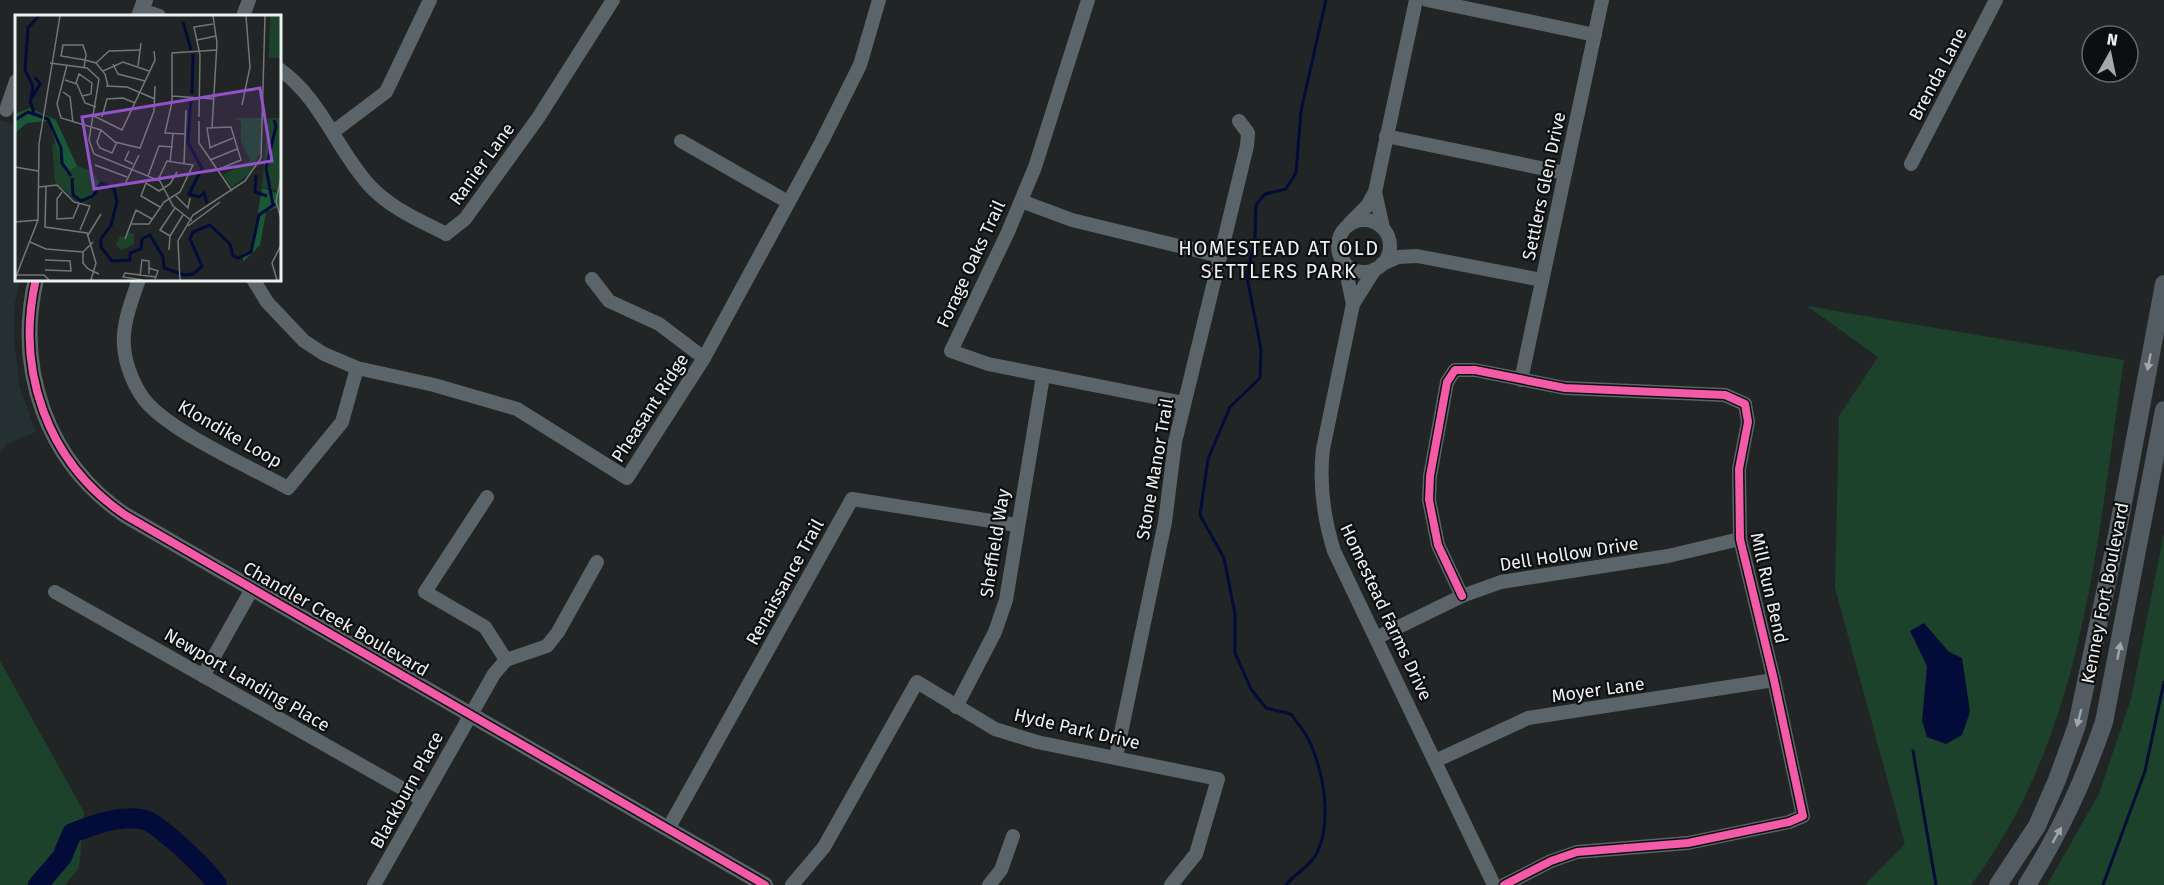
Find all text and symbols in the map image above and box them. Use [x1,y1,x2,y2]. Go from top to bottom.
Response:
inset map [15,15,280,280]
street label: Brenda Lane [1904,24,1972,124]
north arrow [2080,24,2140,84]
text: N [2106,29,2119,50]
street label: Settlers Glen Drive [1518,110,1570,262]
street label: Ranier Lane [445,118,519,210]
street label: Forage Oaks Trail [932,197,1010,331]
district label: HOMESTEAD AT OLD SETTLERS PARK [1178,236,1380,283]
street label: Pheasant Ridge [607,349,693,467]
one-way arrow [2145,352,2154,371]
street label: Klondike Loop [174,395,286,473]
street label: Stone Manor Trail [1132,396,1178,542]
street label: Sheffield Way [976,487,1014,599]
street label: Kenney Fort Boulevard [2077,501,2133,685]
street label: Renaissance Trail [741,515,829,649]
street label: Homestead Farms Drive [1335,520,1437,704]
street label: Mill Run Bend [1746,530,1792,646]
street label: Dell Hollow Drive [1498,532,1640,576]
street label: Chandler Creek Boulevard [239,557,433,681]
street label: Newport Landing Place [160,624,334,736]
one-way arrow [2115,641,2124,660]
street label: Moyer Lane [1550,673,1646,707]
street label: Hyde Park Drive [1012,704,1142,754]
one-way arrow [2073,709,2083,727]
street label: Blackburn Place [366,728,448,852]
one-way arrow [2052,827,2063,843]

